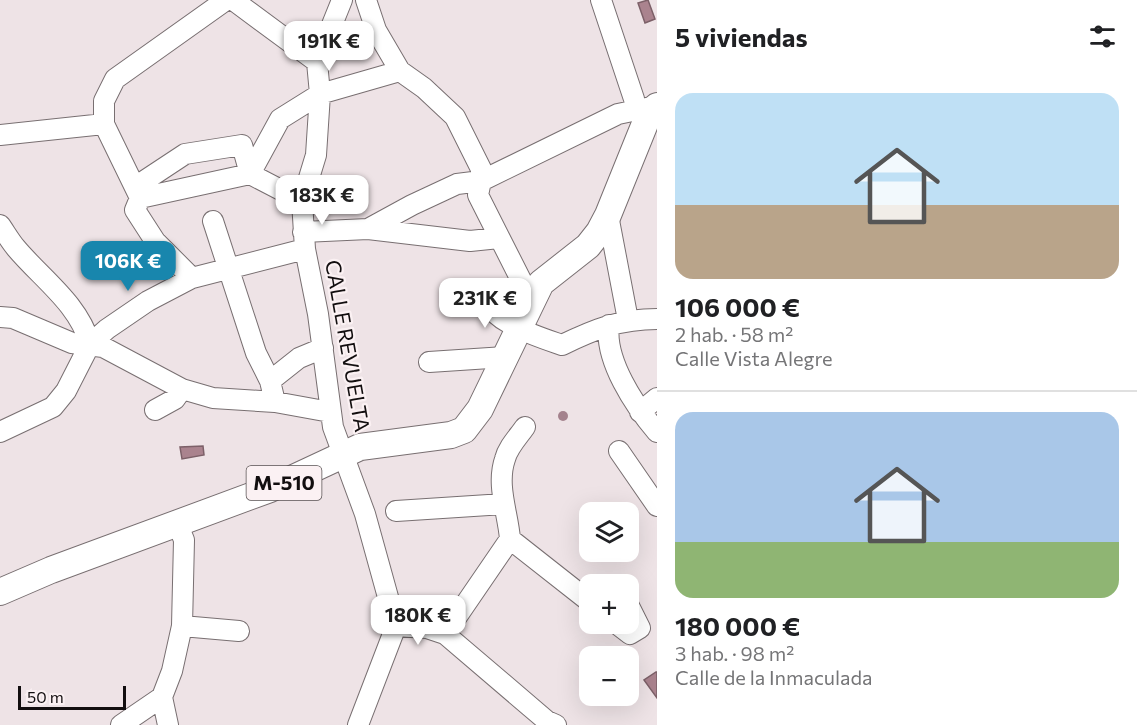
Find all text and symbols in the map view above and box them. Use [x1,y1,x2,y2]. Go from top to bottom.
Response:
icon: filters [1086,20,1119,53]
pin: 191K € [280,21,378,72]
text: 5 viviendas [675,21,808,52]
text: 191K € [298,28,360,52]
icon: home [843,132,951,240]
pin: 183K € [273,175,371,226]
text: 183K € [290,182,354,206]
pin: 106K € [79,241,177,292]
text: 106K € [95,248,161,272]
street label: CALLE REVUELTA [321,258,376,434]
pin: 231K € [436,278,534,329]
text: 231K € [453,285,517,309]
text: 106 000 € [675,291,800,322]
text: 2 hab. · 58 m² [675,322,793,346]
text: Calle Vista Alegre [675,346,833,370]
icon: home [843,451,951,559]
road number: M-510 [246,466,322,500]
map controls [579,502,639,706]
button: layers [579,502,639,562]
button: + [579,574,639,634]
pin: 180K € [369,595,467,646]
text: 180K € [385,602,451,626]
text: 180 000 € [675,610,800,641]
text: 3 hab. · 98 m² [675,641,794,665]
button: − [579,646,639,706]
text: Calle de la Inmaculada [675,665,873,689]
scale bar [18,683,126,710]
text: 50 m [27,687,64,706]

